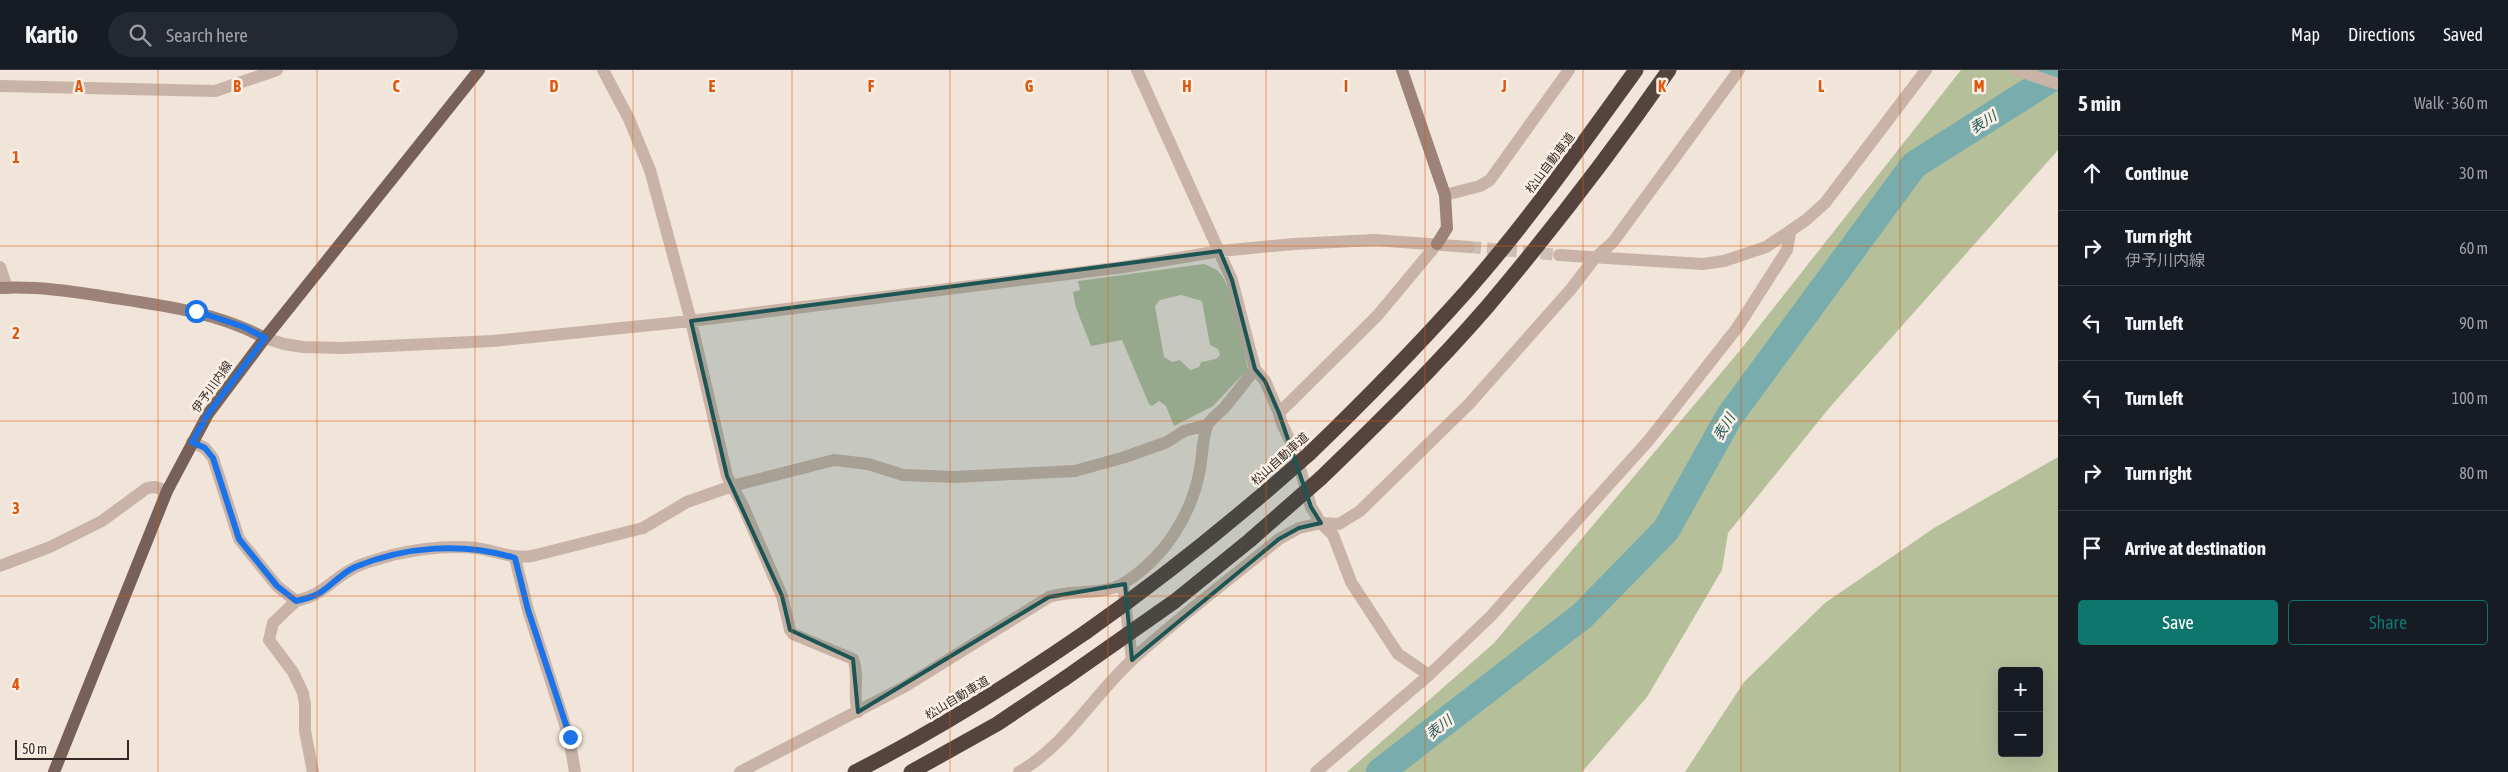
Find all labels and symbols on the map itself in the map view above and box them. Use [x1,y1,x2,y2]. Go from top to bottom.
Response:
text: A [74,77,83,95]
text: B [233,77,241,95]
text: C [392,77,400,95]
text: D [550,77,559,95]
text: E [709,77,716,95]
text: F [868,77,875,95]
text: G [1025,77,1034,95]
text: H [1182,77,1192,95]
text: I [1344,77,1348,95]
text: J [1500,77,1507,95]
text: K [1658,77,1666,95]
text: L [1818,77,1825,95]
text: M [1974,77,1984,95]
water label: 表川 [1967,107,2001,136]
street label: 松山自動車道 [1523,130,1577,196]
text: 1 [12,148,20,166]
route start [185,300,208,323]
text: 2 [12,324,20,342]
street label: 伊予川内線 [189,358,235,416]
water label: 表川 [1710,409,1739,443]
street label: 松山自動車道 [1249,430,1311,488]
text: 3 [12,499,20,517]
street label: 松山自動車道 [923,673,991,723]
text: 4 [11,675,20,693]
water label: 表川 [1423,711,1457,742]
route end [559,726,582,749]
scale bar [15,737,129,760]

